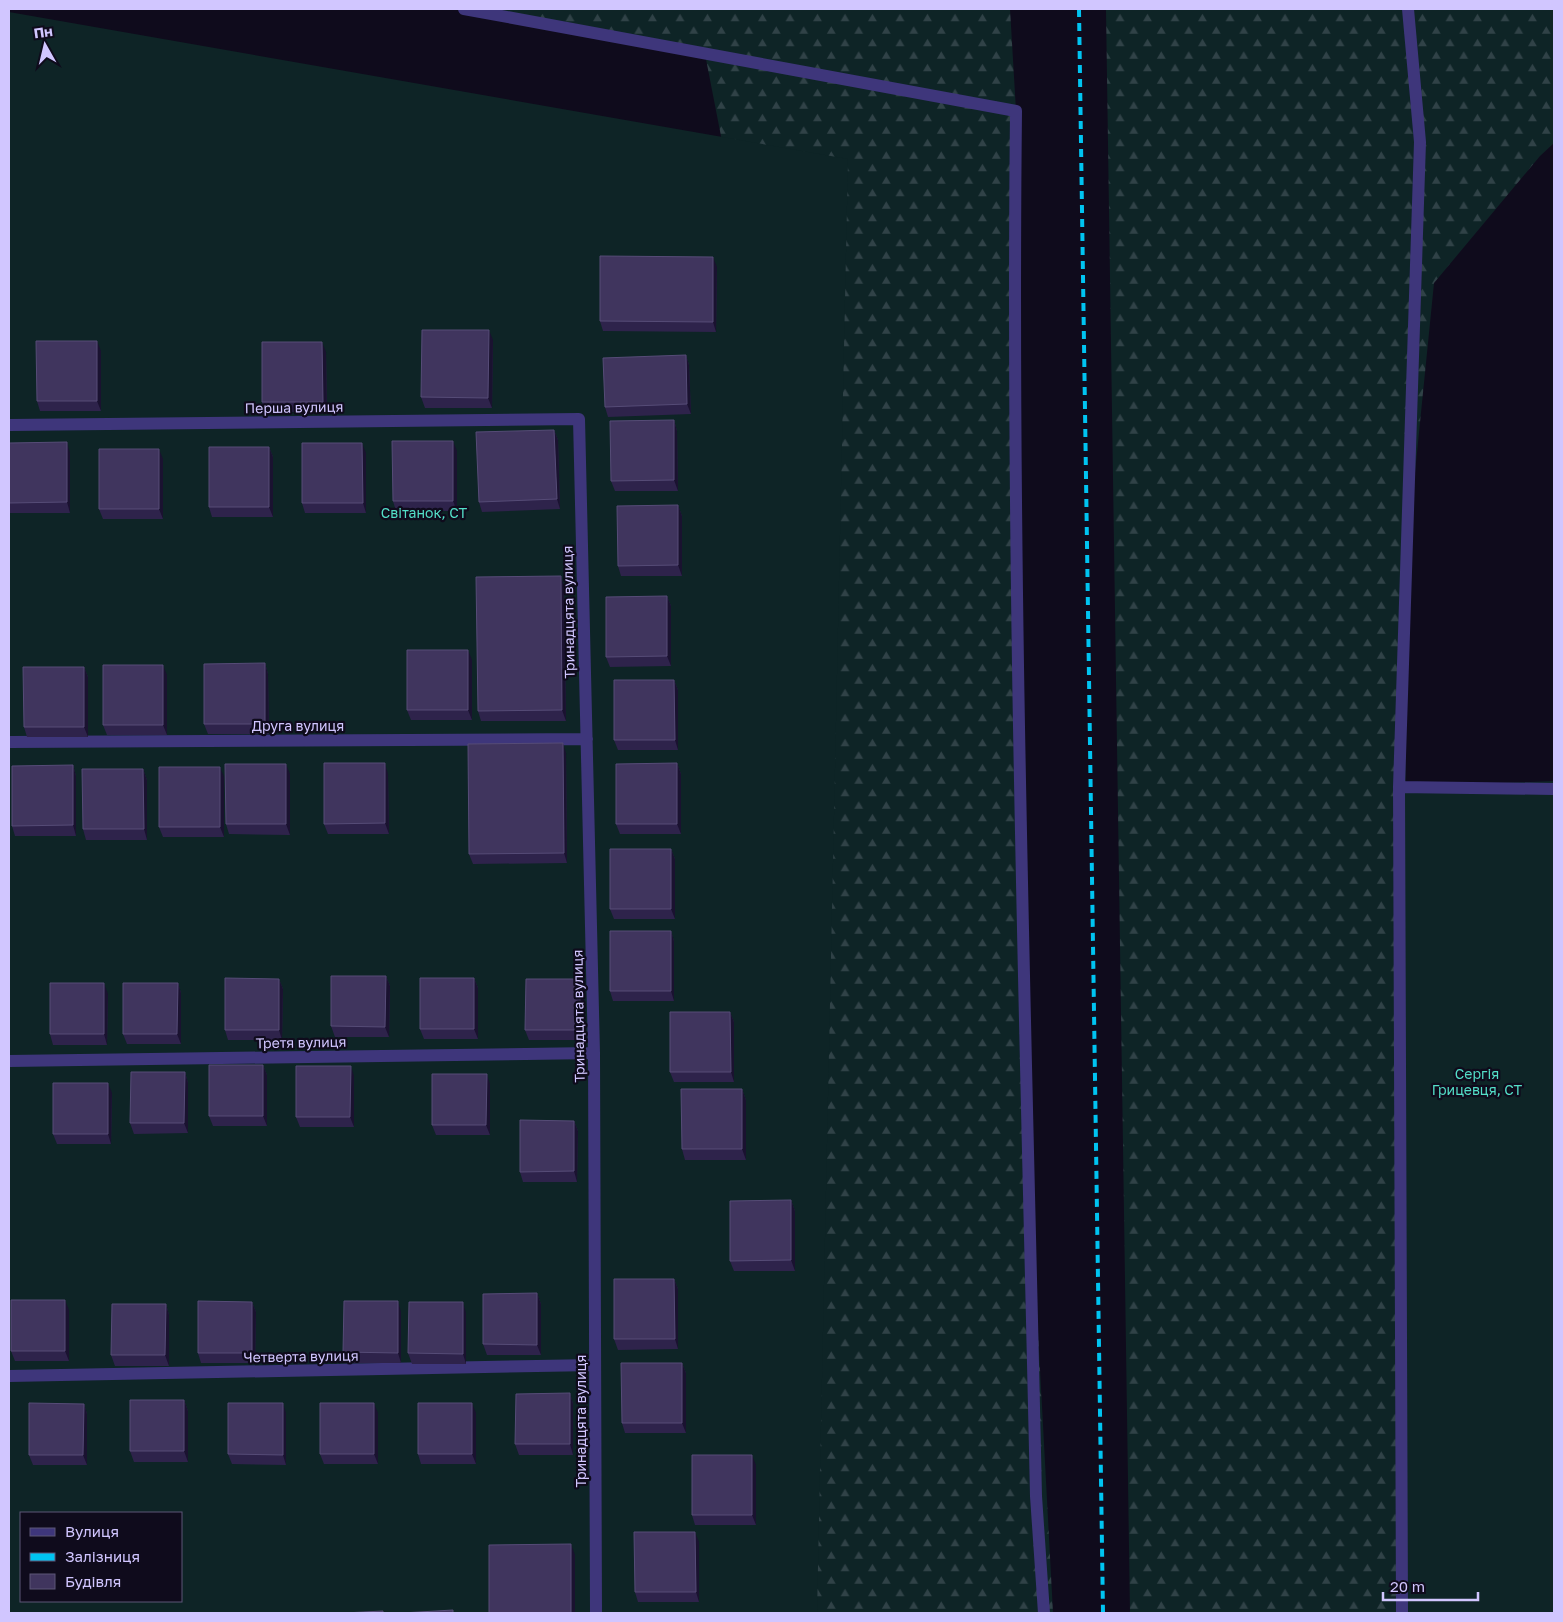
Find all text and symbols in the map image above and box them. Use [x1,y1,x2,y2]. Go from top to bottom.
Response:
north arrow [20,20,70,70]
text: Пн [33,22,54,41]
street label: Перша вулиця [245,398,343,416]
park label: Світанок, СТ [381,504,468,521]
street label: Тринадцята вулиця [558,545,578,679]
street label: Друга вулиця [252,717,344,734]
street label: Тринадцята вулиця [568,949,588,1083]
street label: Третя вулиця [255,1033,347,1051]
park label: Сергія Грицевця, СТ [1432,1065,1523,1098]
street label: Четверта вулиця [243,1346,359,1366]
street label: Тринадцята вулиця [572,1355,589,1488]
legend [20,1512,182,1602]
text: Вулиця [65,1522,119,1540]
text: Залізниця [65,1547,140,1565]
scale bar [1383,1570,1478,1602]
text: Будівля [65,1572,121,1590]
text: 20 m [1390,1577,1425,1595]

